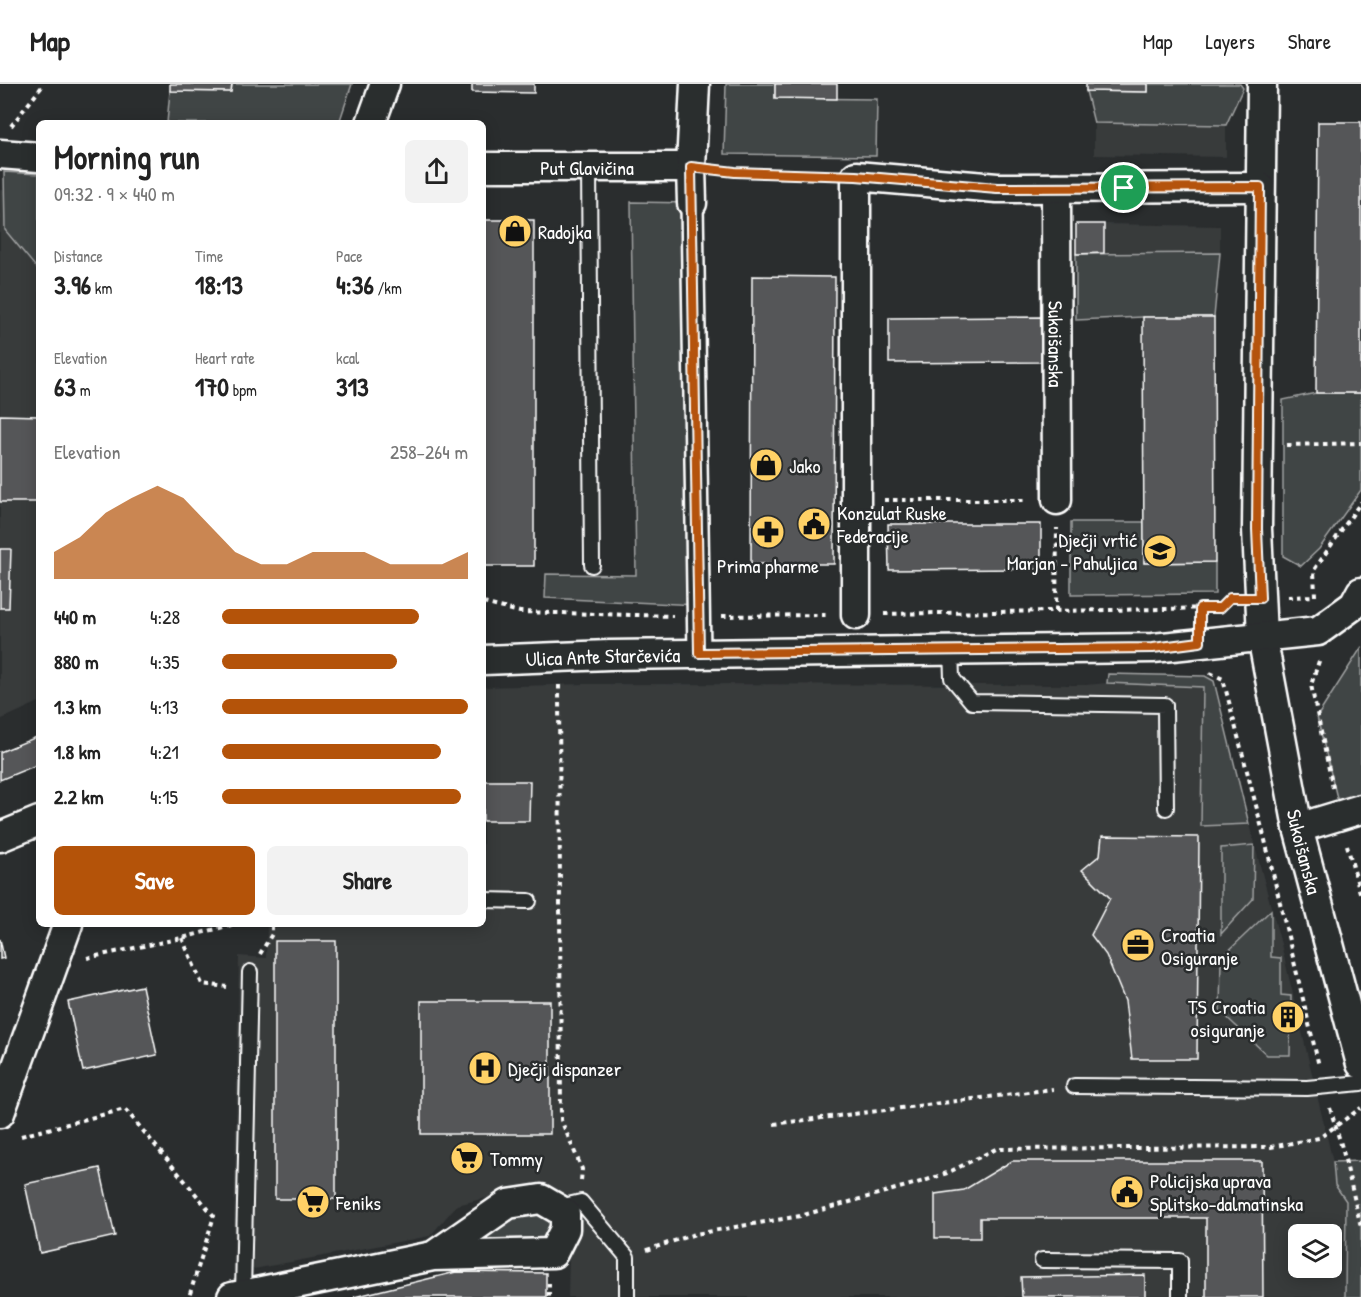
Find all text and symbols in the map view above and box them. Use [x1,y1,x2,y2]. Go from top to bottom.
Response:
text: Map [30,22,70,60]
text: Map [1143,27,1172,56]
text: Layers [1205,27,1255,56]
text: Share [1288,27,1331,56]
text: Morning run [54,135,200,179]
button: share [405,140,468,203]
street label: Put Glavičina [540,154,634,181]
pin [1098,162,1149,213]
icon: arrive [1107,171,1140,204]
text: 09:32 · 9 × 440 m [54,180,175,207]
shop icon: Radojka [497,213,533,249]
place label: Radojka [538,218,592,245]
text: Distance [54,245,103,267]
text: Time [195,245,223,267]
text: Pace [336,245,363,267]
text: 3.96 [54,267,91,302]
text: 18:13 [195,267,243,302]
text: 4:36 [336,267,374,302]
text: km [91,277,112,299]
text: /km [374,277,402,299]
street label: Sukoišanska [1043,301,1070,387]
text: Elevation [54,347,107,369]
text: Heart rate [195,347,255,369]
text: kcal [336,347,359,369]
text: 63 [54,369,76,404]
text: 170 [195,369,229,404]
text: 313 [336,369,369,404]
text: m [76,379,91,401]
text: bpm [229,379,257,401]
text: Elevation [54,438,120,465]
text: 258–264 m [390,438,468,465]
shop icon: Jako [748,447,784,483]
place label: Jako [789,452,821,479]
place label: Konzulat Ruske Federacije [836,499,947,549]
public building icon: Konzulat Ruske Federacije [796,506,832,542]
pharmacy icon: Prima pharme [750,514,786,550]
place label: Dječji vrtić Marjan - Pahuljica [1007,526,1137,576]
school or university icon: Dječji vrtić Marjan - Pahuljica [1142,533,1178,569]
place label: Prima pharme [717,552,819,579]
text: 440 m [54,603,96,630]
text: 4:28 [150,603,180,630]
street label: Ulica Ante Starčevića [525,641,681,672]
text: 880 m [54,648,98,675]
text: 4:35 [150,648,180,675]
text: 1.3 km [54,693,101,720]
text: 4:13 [150,693,178,720]
text: 1.8 km [54,738,101,765]
text: 4:21 [150,738,179,765]
text: 2.2 km [54,783,104,810]
text: 4:15 [150,783,178,810]
street label: Sukoišanska [1281,807,1329,897]
button: Save [54,846,255,915]
button: Share [267,846,468,915]
place label: Croatia Osiguranje [1161,921,1238,971]
office icon: Croatia Osiguranje [1120,927,1156,963]
place label: TS Croatia osiguranje [1188,993,1265,1043]
building icon: TS Croatia osiguranje [1270,999,1306,1035]
hospital icon: Dječji dispanzer [467,1050,503,1086]
place label: Dječji dispanzer [508,1055,622,1082]
supermarket icon: Tommy [449,1140,485,1176]
place label: Tommy [490,1145,543,1172]
place label: Policijska uprava Splitsko-dalmatinska [1150,1167,1303,1217]
public building icon: Policijska uprava Splitsko-dalmatinska [1109,1174,1145,1210]
supermarket icon: Feniks [295,1184,331,1220]
place label: Feniks [335,1189,381,1216]
map controls [1288,1224,1342,1278]
button: layers [1288,1224,1342,1278]

